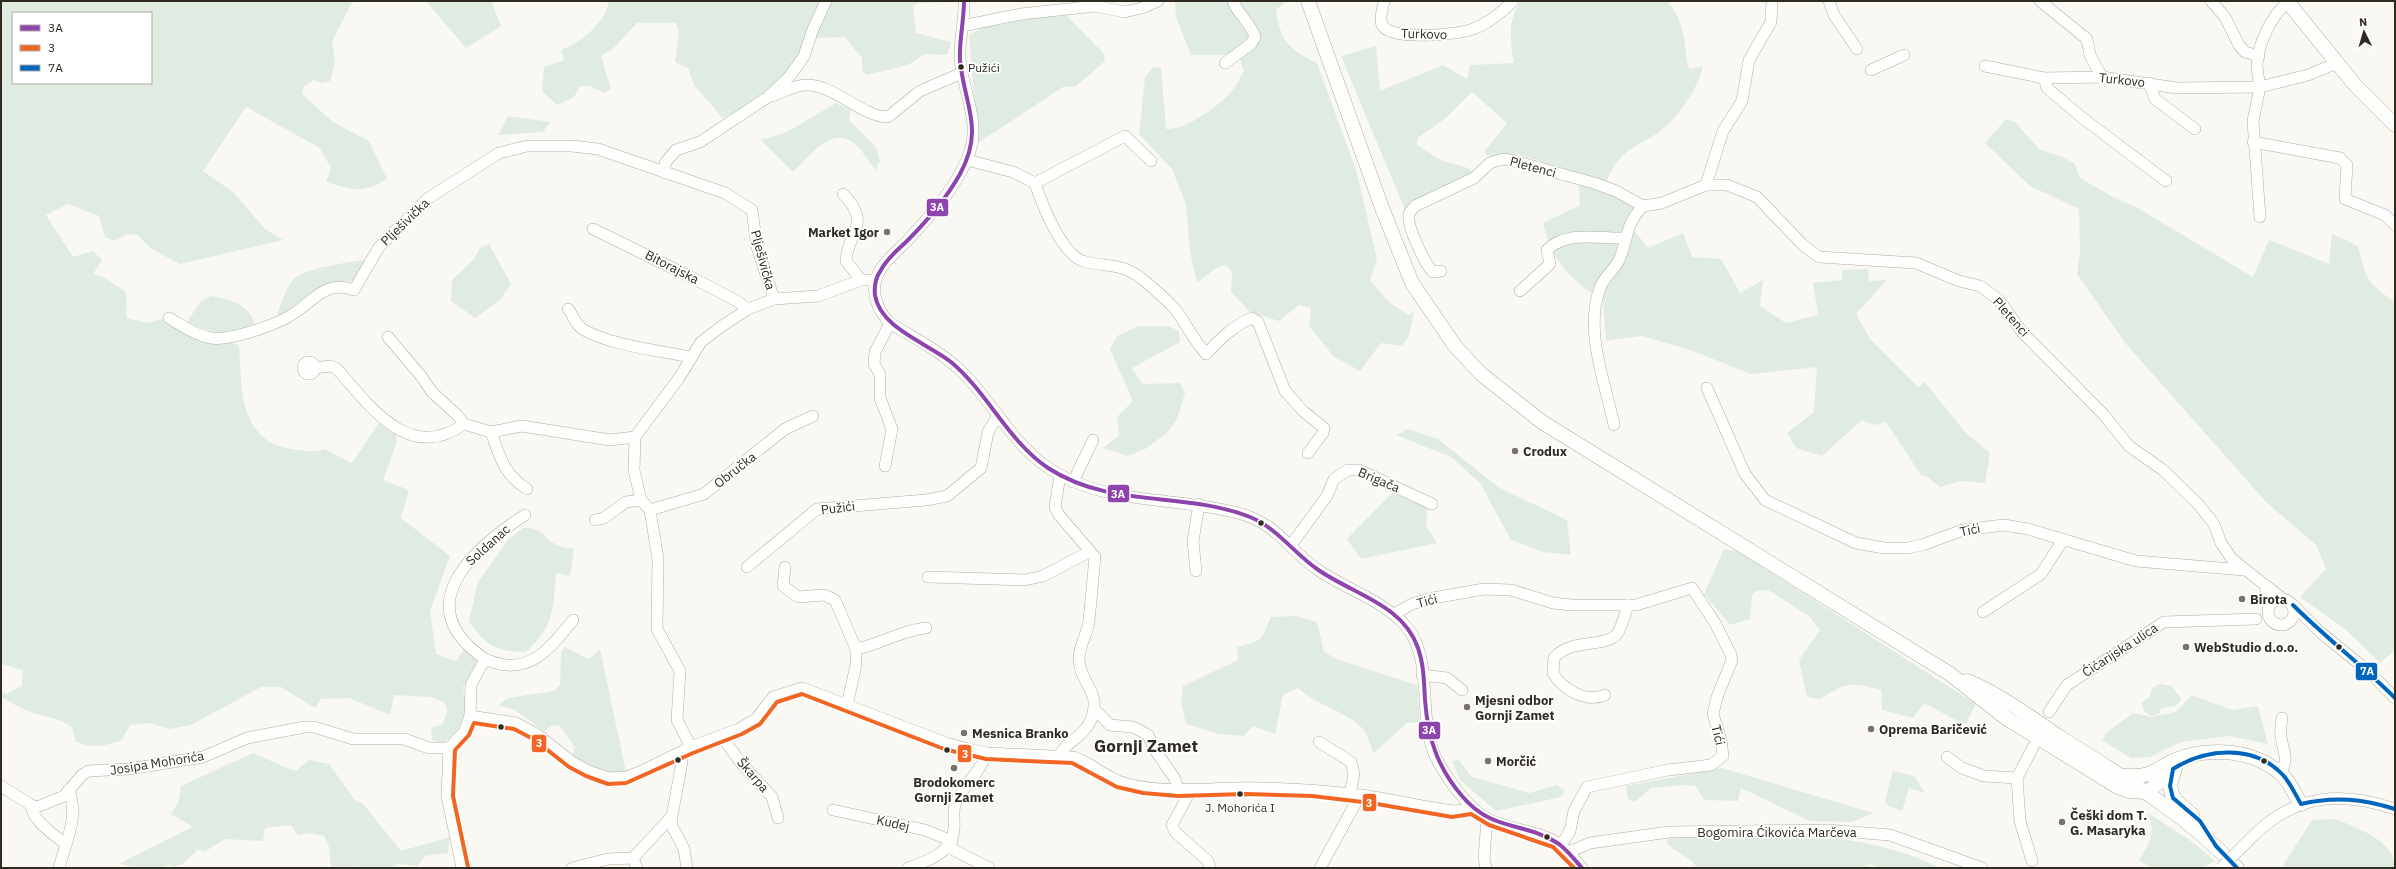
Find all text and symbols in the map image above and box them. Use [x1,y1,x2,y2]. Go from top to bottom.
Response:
legend [12,12,152,84]
north arrow [2344,12,2384,52]
text: N [2359,15,2368,29]
text: 3A [48,20,63,35]
street label: Turkovo [1401,25,1447,43]
text: 3 [48,40,55,55]
text: 7A [48,60,63,75]
place label: Pužići [968,60,1000,75]
marker: Pužići [956,62,966,72]
street label: Turkovo [2098,69,2146,91]
street label: Pletenci [1508,153,1558,181]
street label: Plješivička [377,195,433,249]
line badge: 3A [926,198,949,217]
text: 3A [930,200,945,214]
place label: Market Igor [808,224,879,241]
marker: Market Igor [882,227,892,237]
street label: Plješivička [747,228,779,292]
street label: Bitorajska [642,246,702,288]
street label: Pletenci [1989,294,2033,340]
place label: Crodux [1523,443,1568,460]
marker: Crodux [1510,446,1520,456]
street label: Obručka [710,448,760,492]
street label: Brigača [1356,464,1403,496]
line badge: 3A [1107,484,1130,503]
text: 3A [1111,487,1126,501]
street label: Pužići [820,497,856,519]
unlabelled marker [1256,518,1266,528]
street label: Soldanac [462,520,514,569]
street label: Tići [1958,520,1982,540]
street label: Tići [1415,590,1439,612]
place label: Birota [2250,591,2287,608]
marker: Birota [2237,594,2247,604]
street label: Ćićarijska ulica [2079,619,2161,681]
place label: WebStudio d.o.o. [2194,639,2298,656]
marker: WebStudio d.o.o. [2181,642,2191,652]
unlabelled marker [2334,642,2344,652]
line badge: 7A [2355,662,2378,681]
text: 7A [2360,664,2375,678]
place label: Mjesni odbor Gornji Zamet [1475,692,1554,724]
marker: Mjesni odbor Gornji Zamet [1462,702,1472,712]
line badge: 3A [1418,721,1441,740]
place label: Oprema Baričević [1879,721,1987,738]
unlabelled marker [496,722,506,732]
text: 3A [1422,723,1437,737]
street label: Tići [1707,723,1729,747]
marker: Oprema Baričević [1866,724,1876,734]
place label: Mesnica Branko [972,725,1069,742]
marker: Mesnica Branko [959,728,969,738]
line badge: 3 [531,734,547,753]
district label: Gornji Zamet [1094,735,1198,757]
text: 3 [536,736,542,750]
line badge: 3 [957,744,972,763]
unlabelled marker [942,745,952,755]
street label: Josipa Mohorića [109,747,205,779]
text: 3 [962,747,968,761]
place label: Morčić [1496,753,1537,770]
street label: Škarpa [733,754,773,796]
unlabelled marker [673,755,683,765]
marker: Morčić [1483,756,1493,766]
unlabelled marker [2259,756,2269,766]
marker: Brodokomerc Gornji Zamet [949,763,959,773]
place label: Brodokomerc Gornji Zamet [913,774,995,806]
marker: J. Mohorića I [1235,789,1245,799]
line badge: 3 [1362,793,1377,812]
text: 3 [1366,796,1372,810]
place label: J. Mohorića I [1205,800,1275,815]
place label: Češki dom T. G. Masaryka [2070,807,2147,839]
street label: Kudej [875,811,911,835]
marker: Češki dom T. G. Masaryka [2057,817,2067,827]
street label: Bogomira Ćikovića Marčeva [1697,824,1857,841]
unlabelled marker [1542,832,1552,842]

